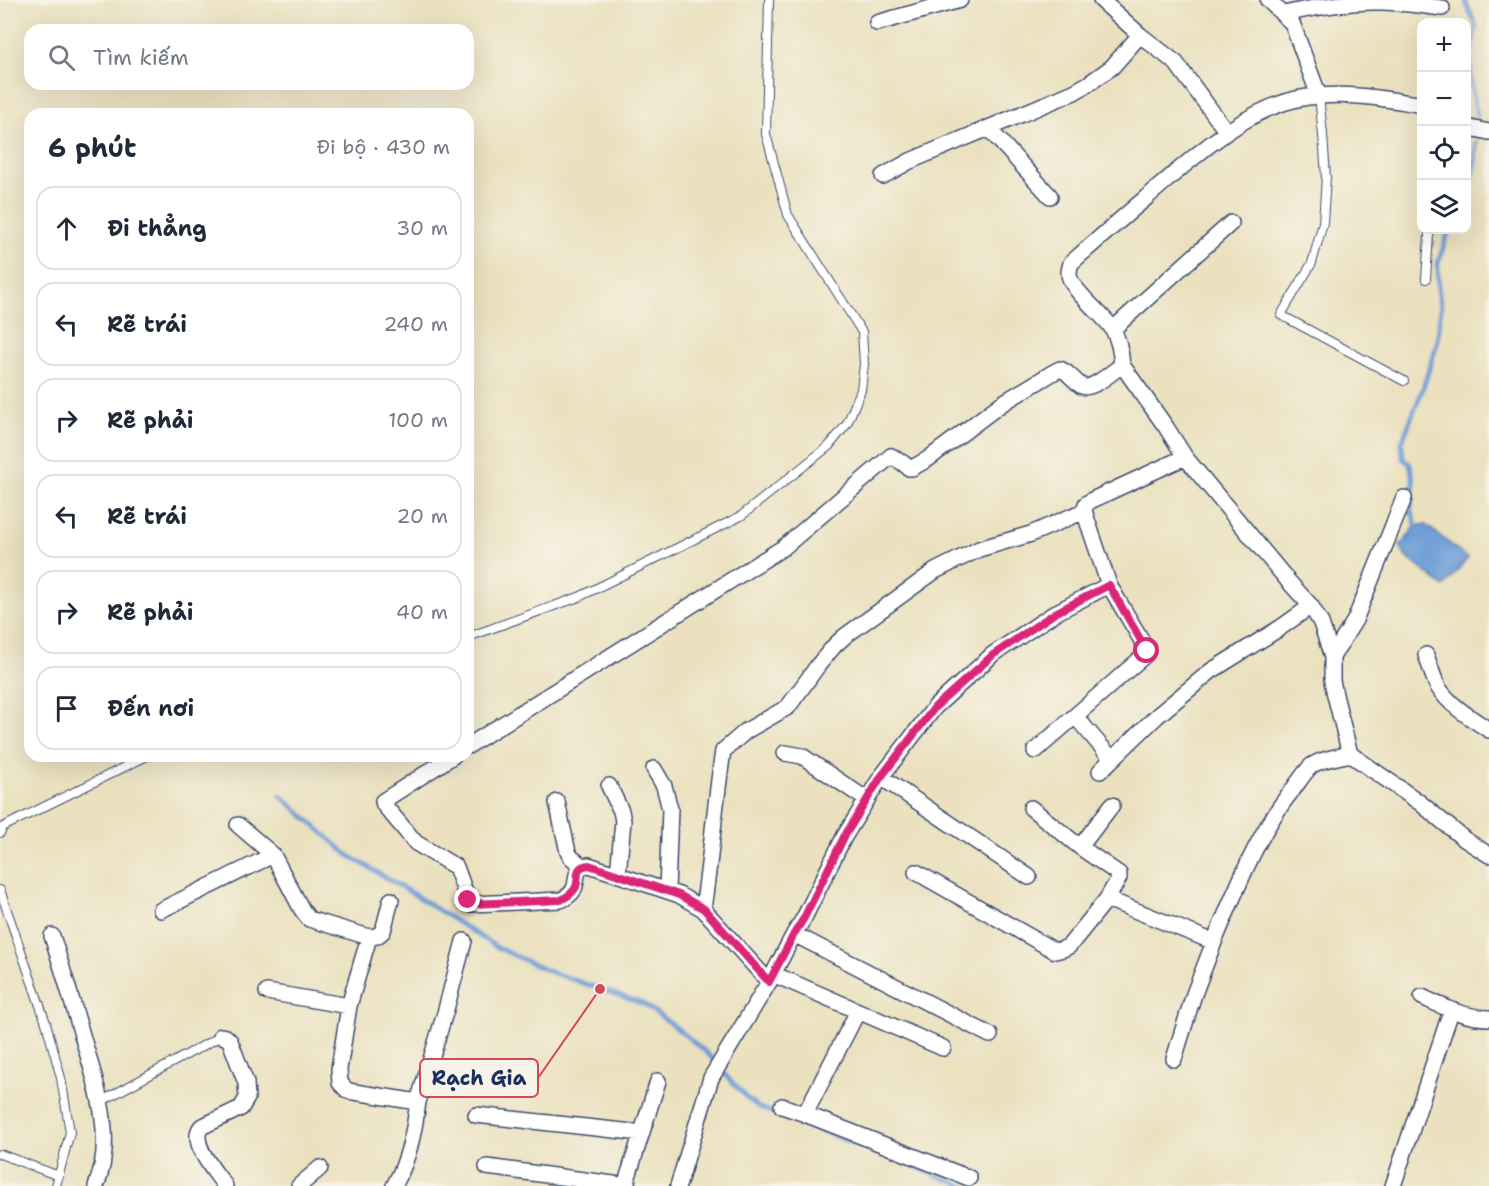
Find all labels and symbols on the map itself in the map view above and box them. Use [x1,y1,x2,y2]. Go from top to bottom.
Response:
route start [1133,637,1159,663]
route end [454,886,480,912]
callout: Rạch Gia [420,1059,538,1097]
text: Rạch Gia [432,1065,527,1091]

